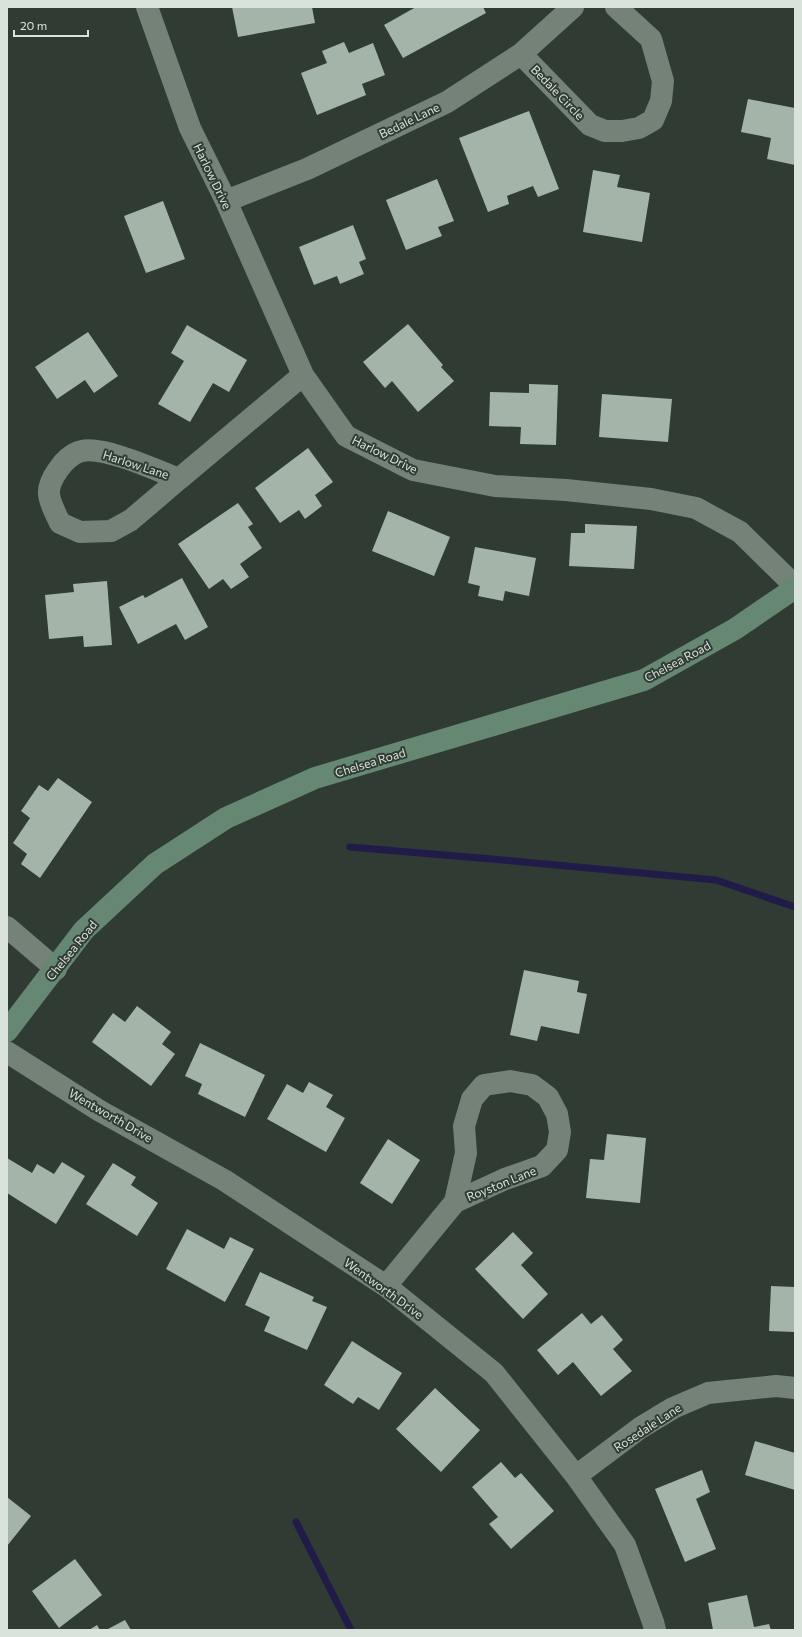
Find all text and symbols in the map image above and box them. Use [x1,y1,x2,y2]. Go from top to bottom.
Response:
scale bar [14,12,88,38]
text: 20 m [20,18,47,32]
street label: Bedale Circle [529,62,587,122]
street label: Bedale Lane [377,99,441,141]
street label: Harlow Drive [191,141,235,211]
street label: Harlow Drive [350,432,420,476]
street label: Harlow Lane [101,447,171,481]
street label: Chelsea Road [642,638,713,684]
street label: Chelsea Road [333,745,407,779]
street label: Chelsea Road [43,917,99,983]
street label: Wentworth Drive [67,1085,155,1145]
street label: Royston Lane [464,1163,538,1203]
street label: Wentworth Drive [342,1255,426,1321]
street label: Rosedale Lane [611,1400,683,1454]

